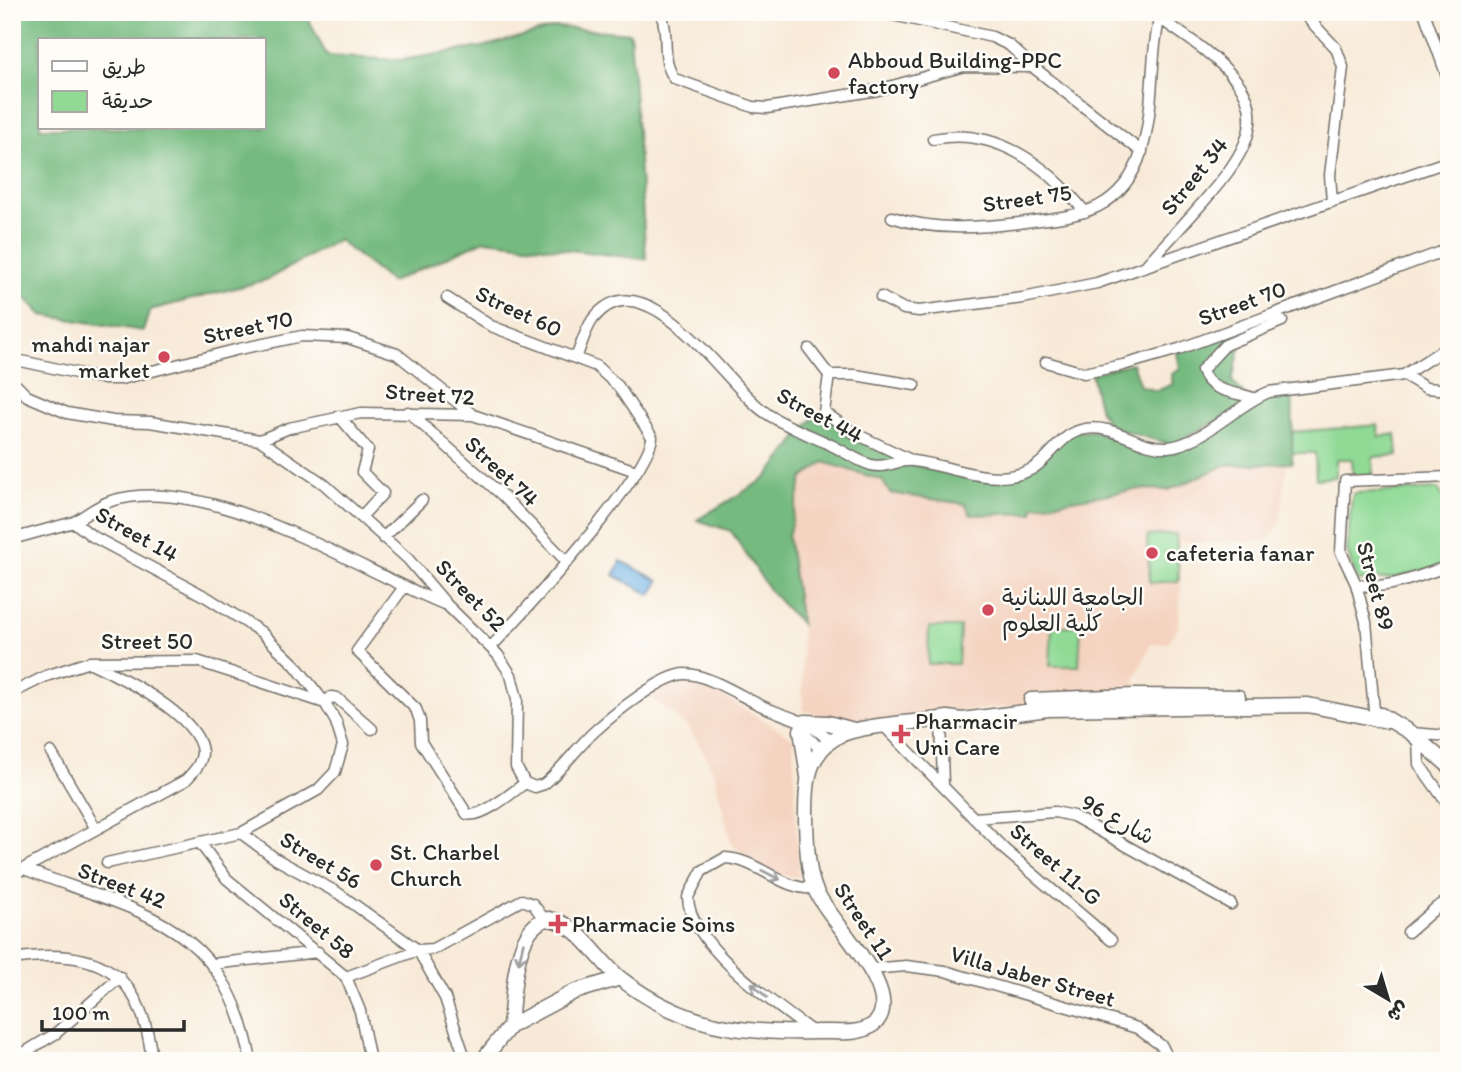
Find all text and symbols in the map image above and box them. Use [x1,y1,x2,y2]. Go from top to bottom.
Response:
legend [38,38,266,130]
place label: Abboud Building-PPC factory [848,46,1062,100]
text: طريق [102,54,146,79]
marker: Abboud Building-PPC factory [826,65,842,81]
text: حديقة [102,88,153,113]
street label: Street 34 [1154,131,1234,221]
street label: Street 75 [981,178,1073,218]
street label: Street 70 [1194,274,1290,332]
street label: Street 60 [471,279,567,343]
street label: Street 70 [200,304,296,350]
place label: mahdi najar market [32,330,150,384]
marker: mahdi najar market [156,349,172,365]
street label: Street 72 [384,377,476,411]
street label: Street 44 [772,381,868,449]
street label: Street 74 [459,430,545,512]
street label: Street 14 [91,500,183,568]
place label: cafeteria fanar [1166,539,1314,567]
street label: Street 89 [1351,539,1401,633]
marker: cafeteria fanar [1144,545,1160,561]
street label: Street 52 [430,553,512,637]
place label: الجامعة اللبنانية كلّية العلوم [1002,583,1144,641]
marker: الجامعة اللبنانية كلّية العلوم [980,602,996,618]
street label: Street 50 [101,627,193,655]
place label: Pharmacir Uni Care [915,707,1017,761]
marker: Pharmacir Uni Care [893,726,909,742]
street label: شارع 96 [1076,788,1159,852]
street label: Street 11-G [1004,817,1108,911]
street label: Street 56 [275,825,367,895]
place label: St. Charbel Church [390,838,500,892]
street label: Street 42 [74,855,170,915]
marker: St. Charbel Church [368,857,384,873]
one-way arrow [760,868,781,882]
street label: Street 11 [828,877,900,965]
street label: Street 58 [273,885,361,965]
place label: Pharmacie Soins [572,910,735,938]
marker: Pharmacie Soins [550,916,566,932]
street label: Villa Jaber Street [947,939,1119,1013]
one-way arrow [513,941,527,964]
north arrow [1352,964,1422,1034]
one-way arrow [751,982,768,999]
scale bar [42,989,184,1033]
text: ش [1383,997,1413,1028]
text: 100 m [52,1000,110,1025]

